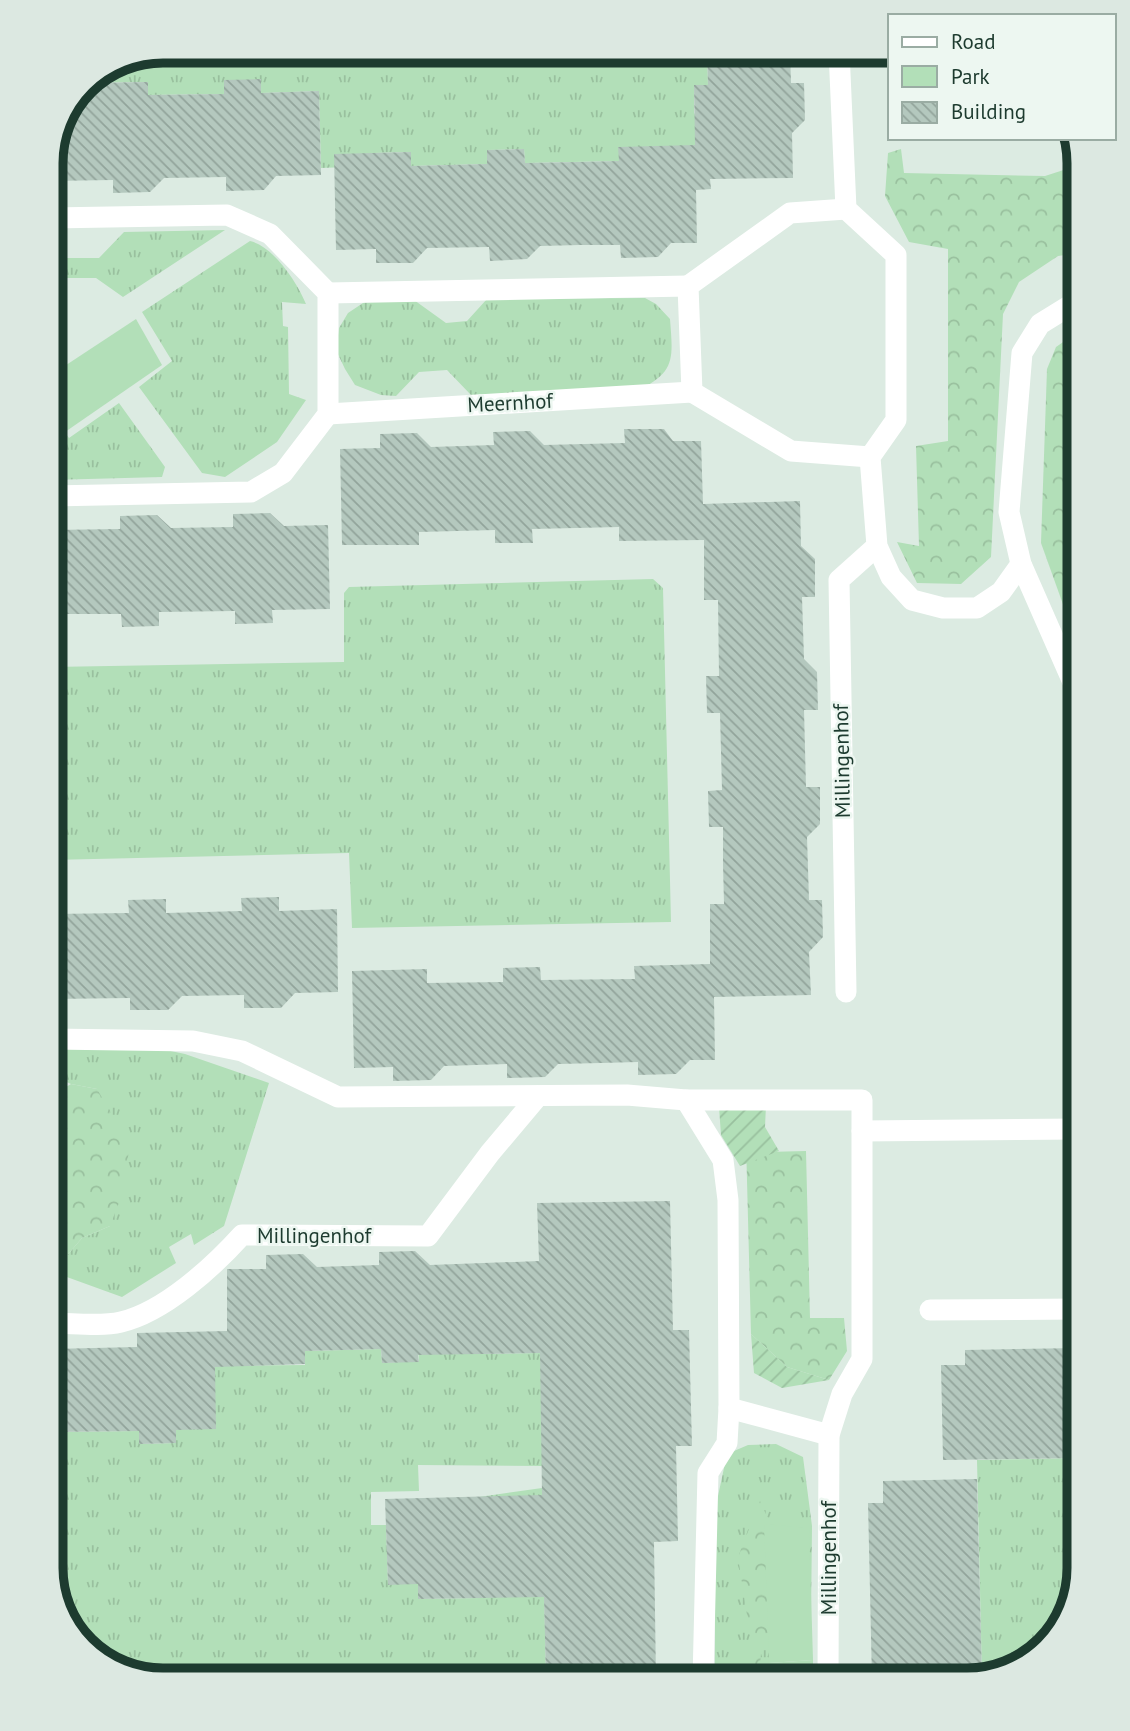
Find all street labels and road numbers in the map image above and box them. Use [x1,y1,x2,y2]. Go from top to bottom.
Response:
street label: Meernhof [467,387,555,418]
street label: Millingenhof [827,702,856,818]
street label: Millingenhof [257,1222,372,1249]
street label: Millingenhof [815,1500,842,1615]

